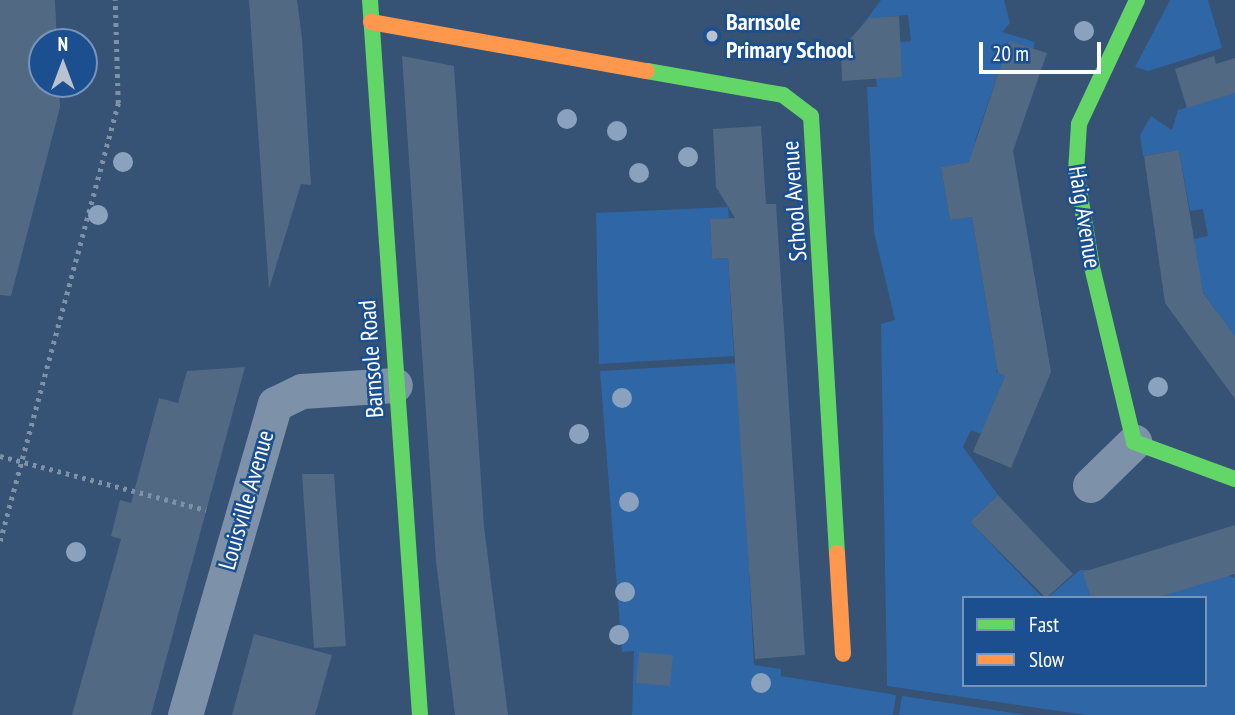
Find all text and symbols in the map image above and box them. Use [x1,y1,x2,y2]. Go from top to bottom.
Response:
place label: Barnsole Primary School [726,8,854,64]
north arrow [28,28,98,98]
marker: Barnsole Primary School [704,28,720,44]
scale bar [983,28,1106,72]
text: N [58,32,68,56]
text: 20 m [992,40,1029,67]
street label: School Avenue [775,139,813,263]
street label: Haig Avenue [1063,163,1107,271]
street label: Barnsole Road [353,299,389,419]
street label: Louisville Avenue [212,427,280,573]
legend [962,596,1207,687]
text: Fast [1029,611,1059,638]
text: Slow [1029,646,1064,673]

